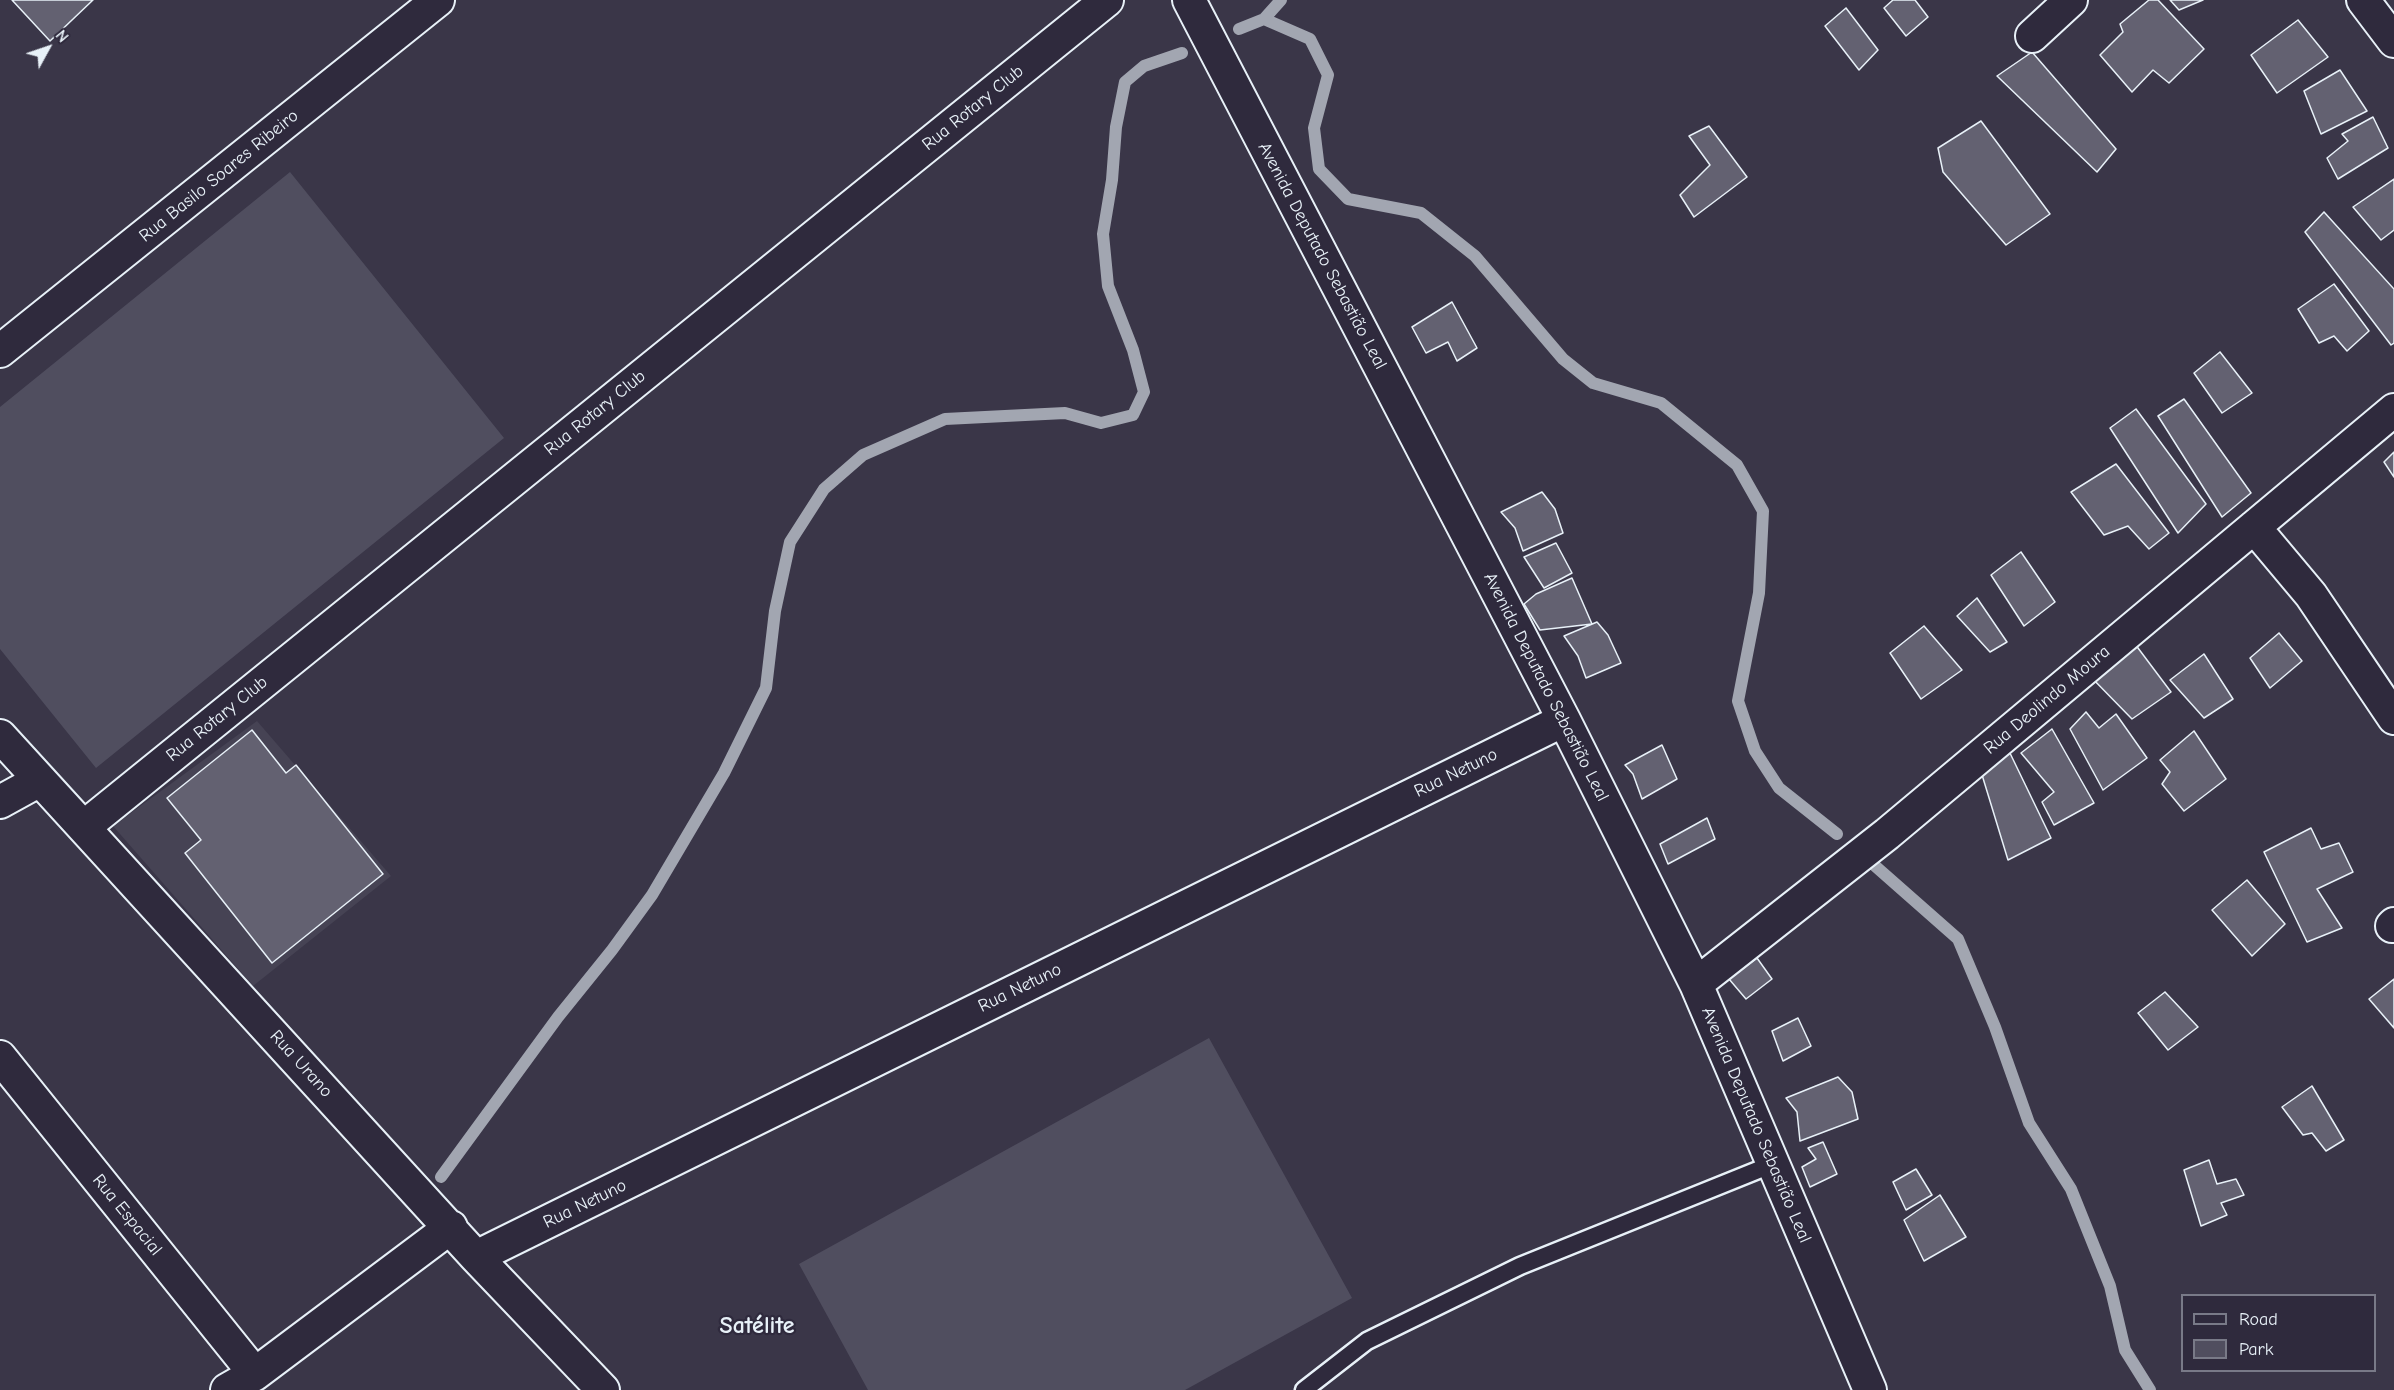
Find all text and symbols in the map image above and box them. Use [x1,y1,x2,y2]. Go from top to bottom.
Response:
north arrow [18,18,78,78]
text: N [52,27,72,46]
street label: Rua Rotary Club [918,61,1028,155]
street label: Rua Basilo Soares Ribeiro [135,105,303,247]
street label: Avenida Deputado Sebastião Leal [1253,139,1391,373]
street label: Rua Rotary Club [540,366,650,460]
street label: Avenida Deputado Sebastião Leal [1479,569,1613,805]
street label: Rua Deolindo Moura [1980,641,2114,759]
street label: Rua Rotary Club [162,672,272,766]
street label: Rua Netuno [1411,744,1501,802]
street label: Rua Netuno [975,959,1065,1017]
street label: Avenida Deputado Sebastião Leal [1696,1004,1816,1246]
street label: Rua Urano [265,1026,337,1102]
street label: Rua Espacial [88,1170,166,1260]
street label: Rua Netuno [540,1175,630,1233]
legend [2181,1294,2376,1372]
text: Road [2239,1309,2278,1330]
district label: Satélite [720,1312,794,1340]
text: Park [2239,1339,2273,1360]

